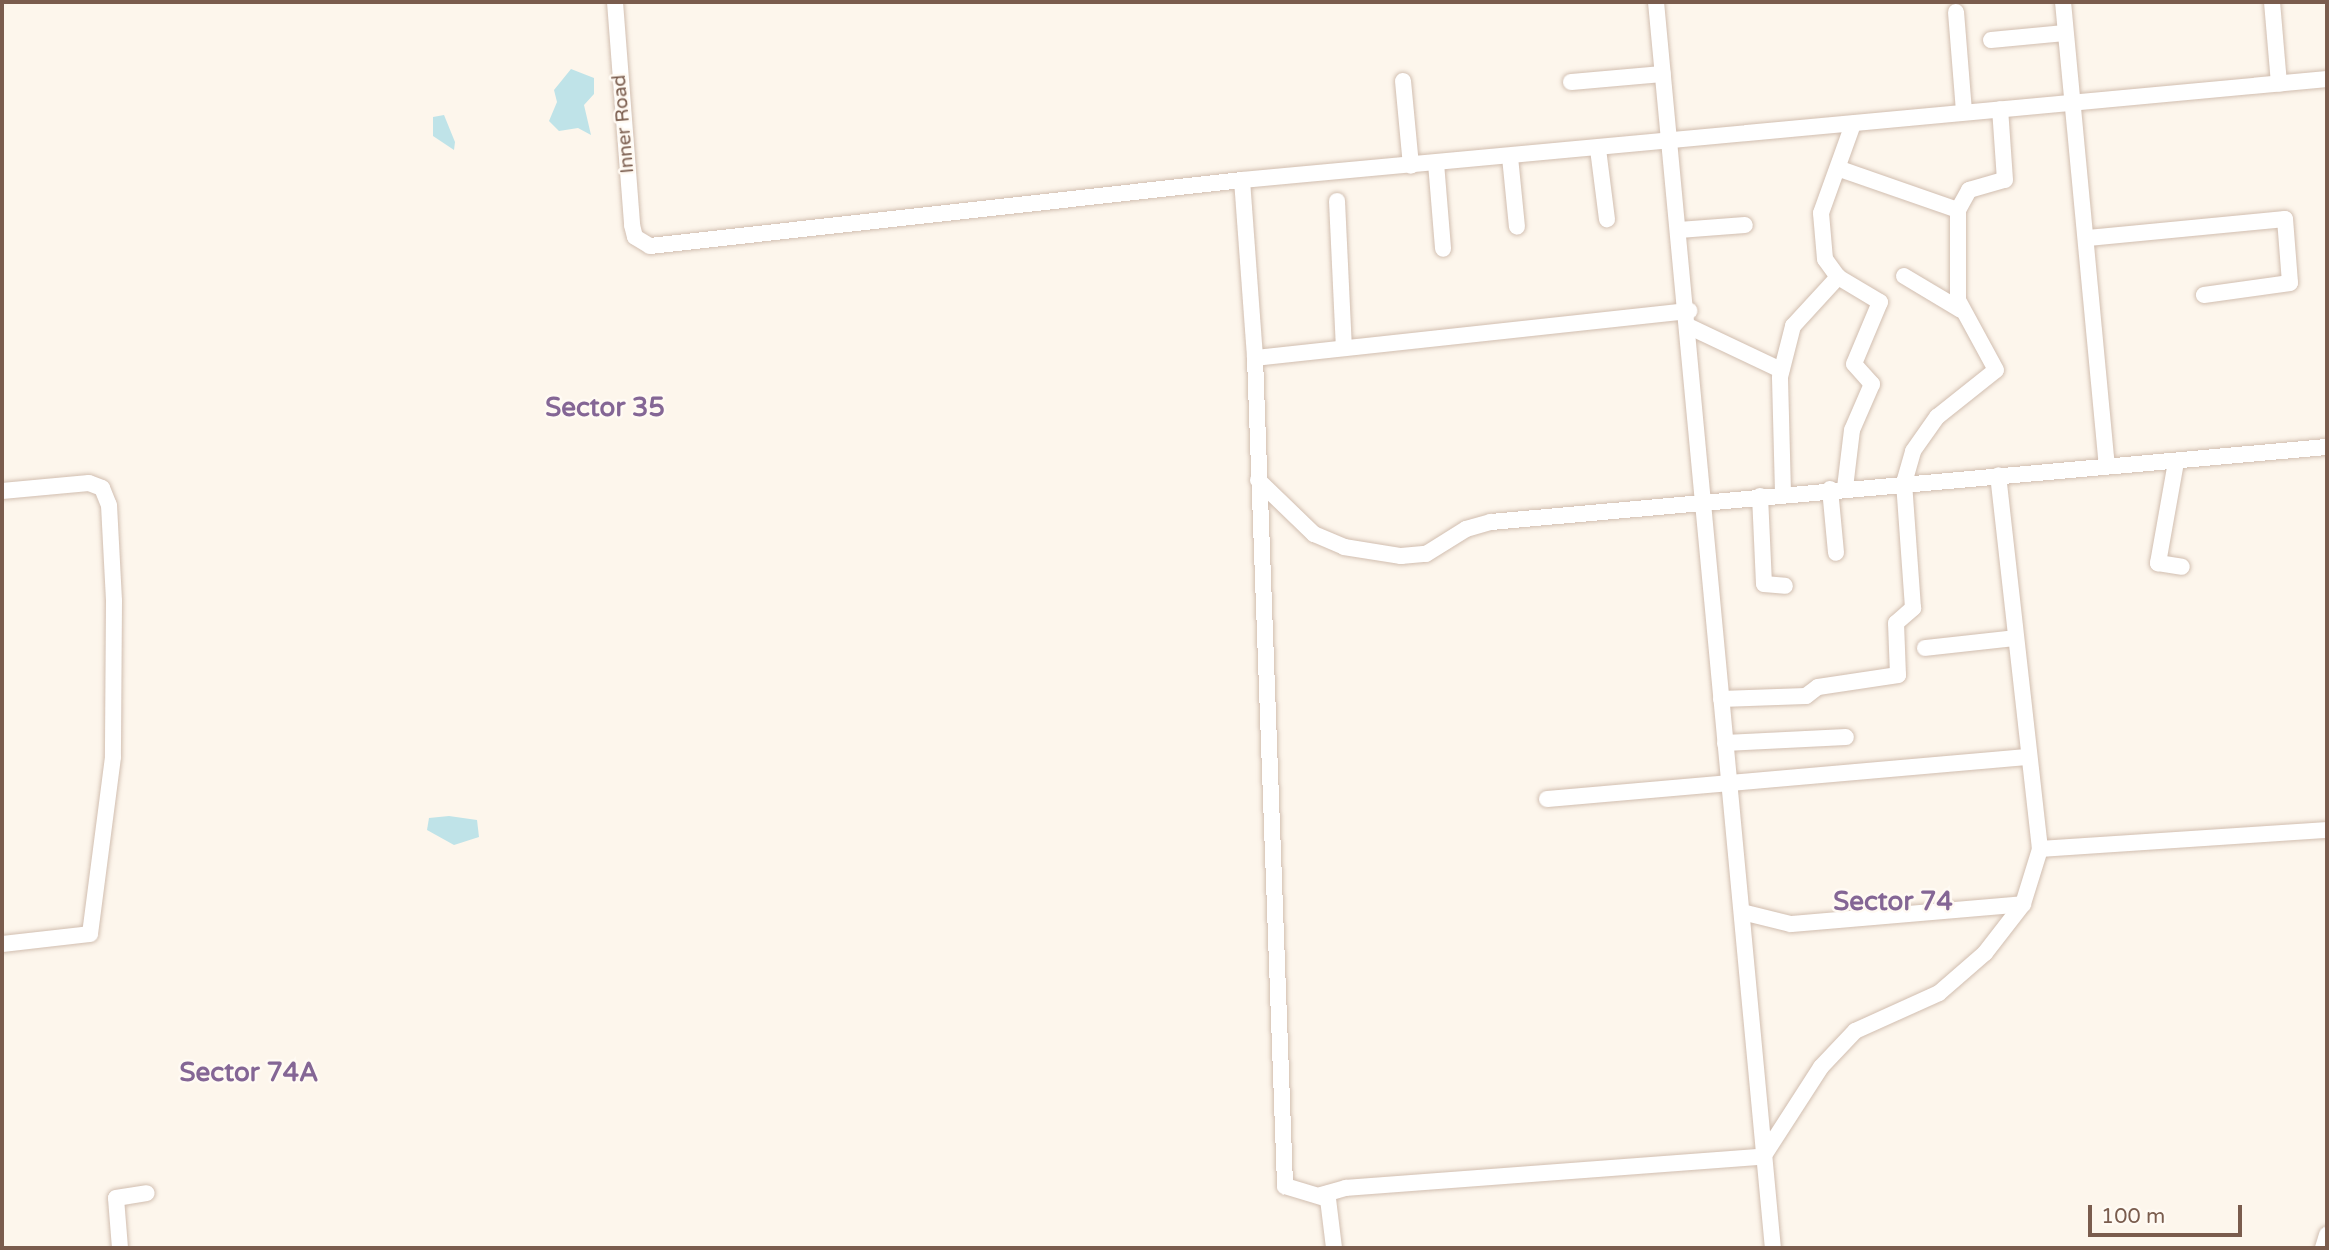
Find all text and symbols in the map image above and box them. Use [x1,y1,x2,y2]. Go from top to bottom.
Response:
street label: Inner Road [608,74,640,174]
district label: Sector 35 [545,392,665,424]
district label: Sector 74 [1833,886,1953,918]
district label: Sector 74A [180,1057,318,1089]
scale bar [2091,1190,2245,1234]
text: 100 m [2101,1204,2165,1229]

